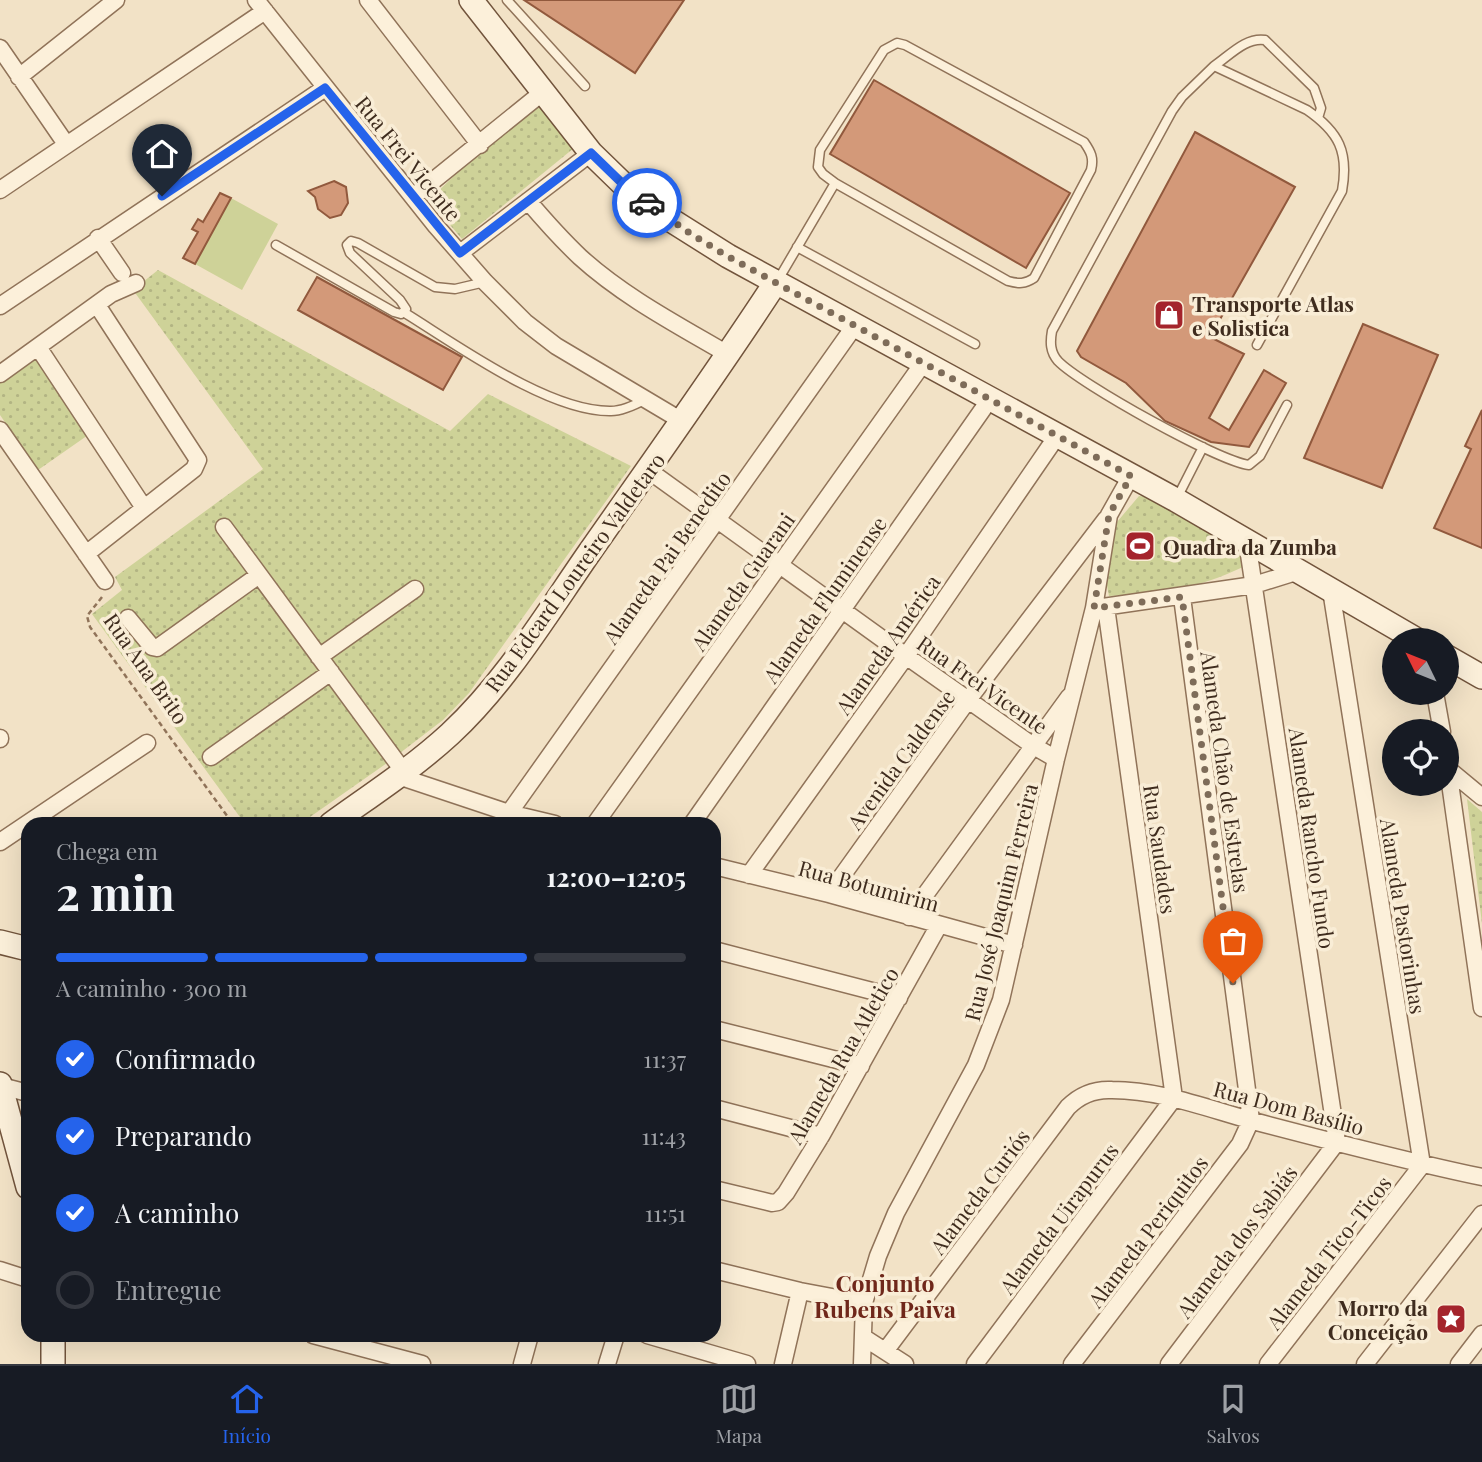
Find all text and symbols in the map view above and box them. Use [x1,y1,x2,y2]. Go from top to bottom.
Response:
street label: Rua Frei Vicente [350,89,468,227]
pin [132,124,192,196]
icon: home [143,135,181,173]
courier [612,168,682,238]
icon: car [628,184,666,222]
place label: Transporte Atlas e Solistica [1192,289,1354,341]
shop icon: Transporte Atlas e Solistica [1152,298,1186,332]
street label: Rua Edcard Loureiro Valdetaro [478,447,670,697]
street label: Alameda Pai Benedito [595,465,736,650]
street label: Alameda Guarani [683,506,800,656]
street label: Alameda Fluminense [755,510,892,689]
sports icon: Quadra da Zumba [1123,529,1157,563]
place label: Quadra da Zumba [1163,532,1337,560]
street label: Alameda América [828,568,946,720]
street label: Rua Ana Brito [98,607,196,729]
street label: Rua Frei Vicente [912,628,1054,740]
north arrow [1382,628,1460,705]
map controls [1382,628,1459,796]
street label: Alameda Chão de Estrelas [1195,648,1257,895]
street label: Avenida Caldense [839,683,960,835]
button: locate [1382,719,1459,796]
street label: Alameda Rancho Fundo [1283,725,1342,950]
street label: Rua José Joaquim Ferreira [957,780,1043,1024]
street label: Rua Saudades [1138,783,1184,915]
street label: Alameda Pastorinhas [1375,815,1433,1016]
text: Chega em [56,835,158,866]
street label: Rua Botumirim [796,853,943,917]
text: 12:00–12:05 [546,859,686,894]
text: 2 min [56,861,175,923]
pin [1203,911,1263,983]
icon: bag [1214,922,1252,960]
street label: Alameda Rua Atletico [779,962,904,1149]
text: A caminho · 300 m [56,972,248,1003]
icon: check [56,1040,94,1078]
text: Confirmado [115,1041,256,1076]
text: 11:37 [643,1043,686,1074]
street label: Rua Dom Basílio [1211,1073,1367,1141]
icon: check [56,1117,94,1155]
text: Preparando [115,1118,252,1153]
text: 11:43 [642,1120,686,1151]
street label: Alameda Curiós [922,1123,1035,1260]
street label: Alameda Uirapurus [991,1137,1124,1300]
street label: Alameda Periquitos [1080,1149,1213,1313]
street label: Alameda dos Sabiás [1169,1159,1303,1324]
street label: Alameda Tico-Ticos [1259,1169,1397,1335]
icon: check [56,1194,94,1232]
text: A caminho [115,1195,239,1230]
text: 11:51 [645,1197,686,1228]
district label: Conjunto Rubens Paiva [814,1267,956,1324]
text: Entregue [115,1272,222,1307]
place label: Morro da Conceição [1328,1293,1428,1345]
place icon: Morro da Conceição [1434,1302,1468,1336]
tab: Início [222,1380,271,1448]
tab: Mapa [715,1380,762,1448]
tab: Salvos [1206,1380,1260,1448]

